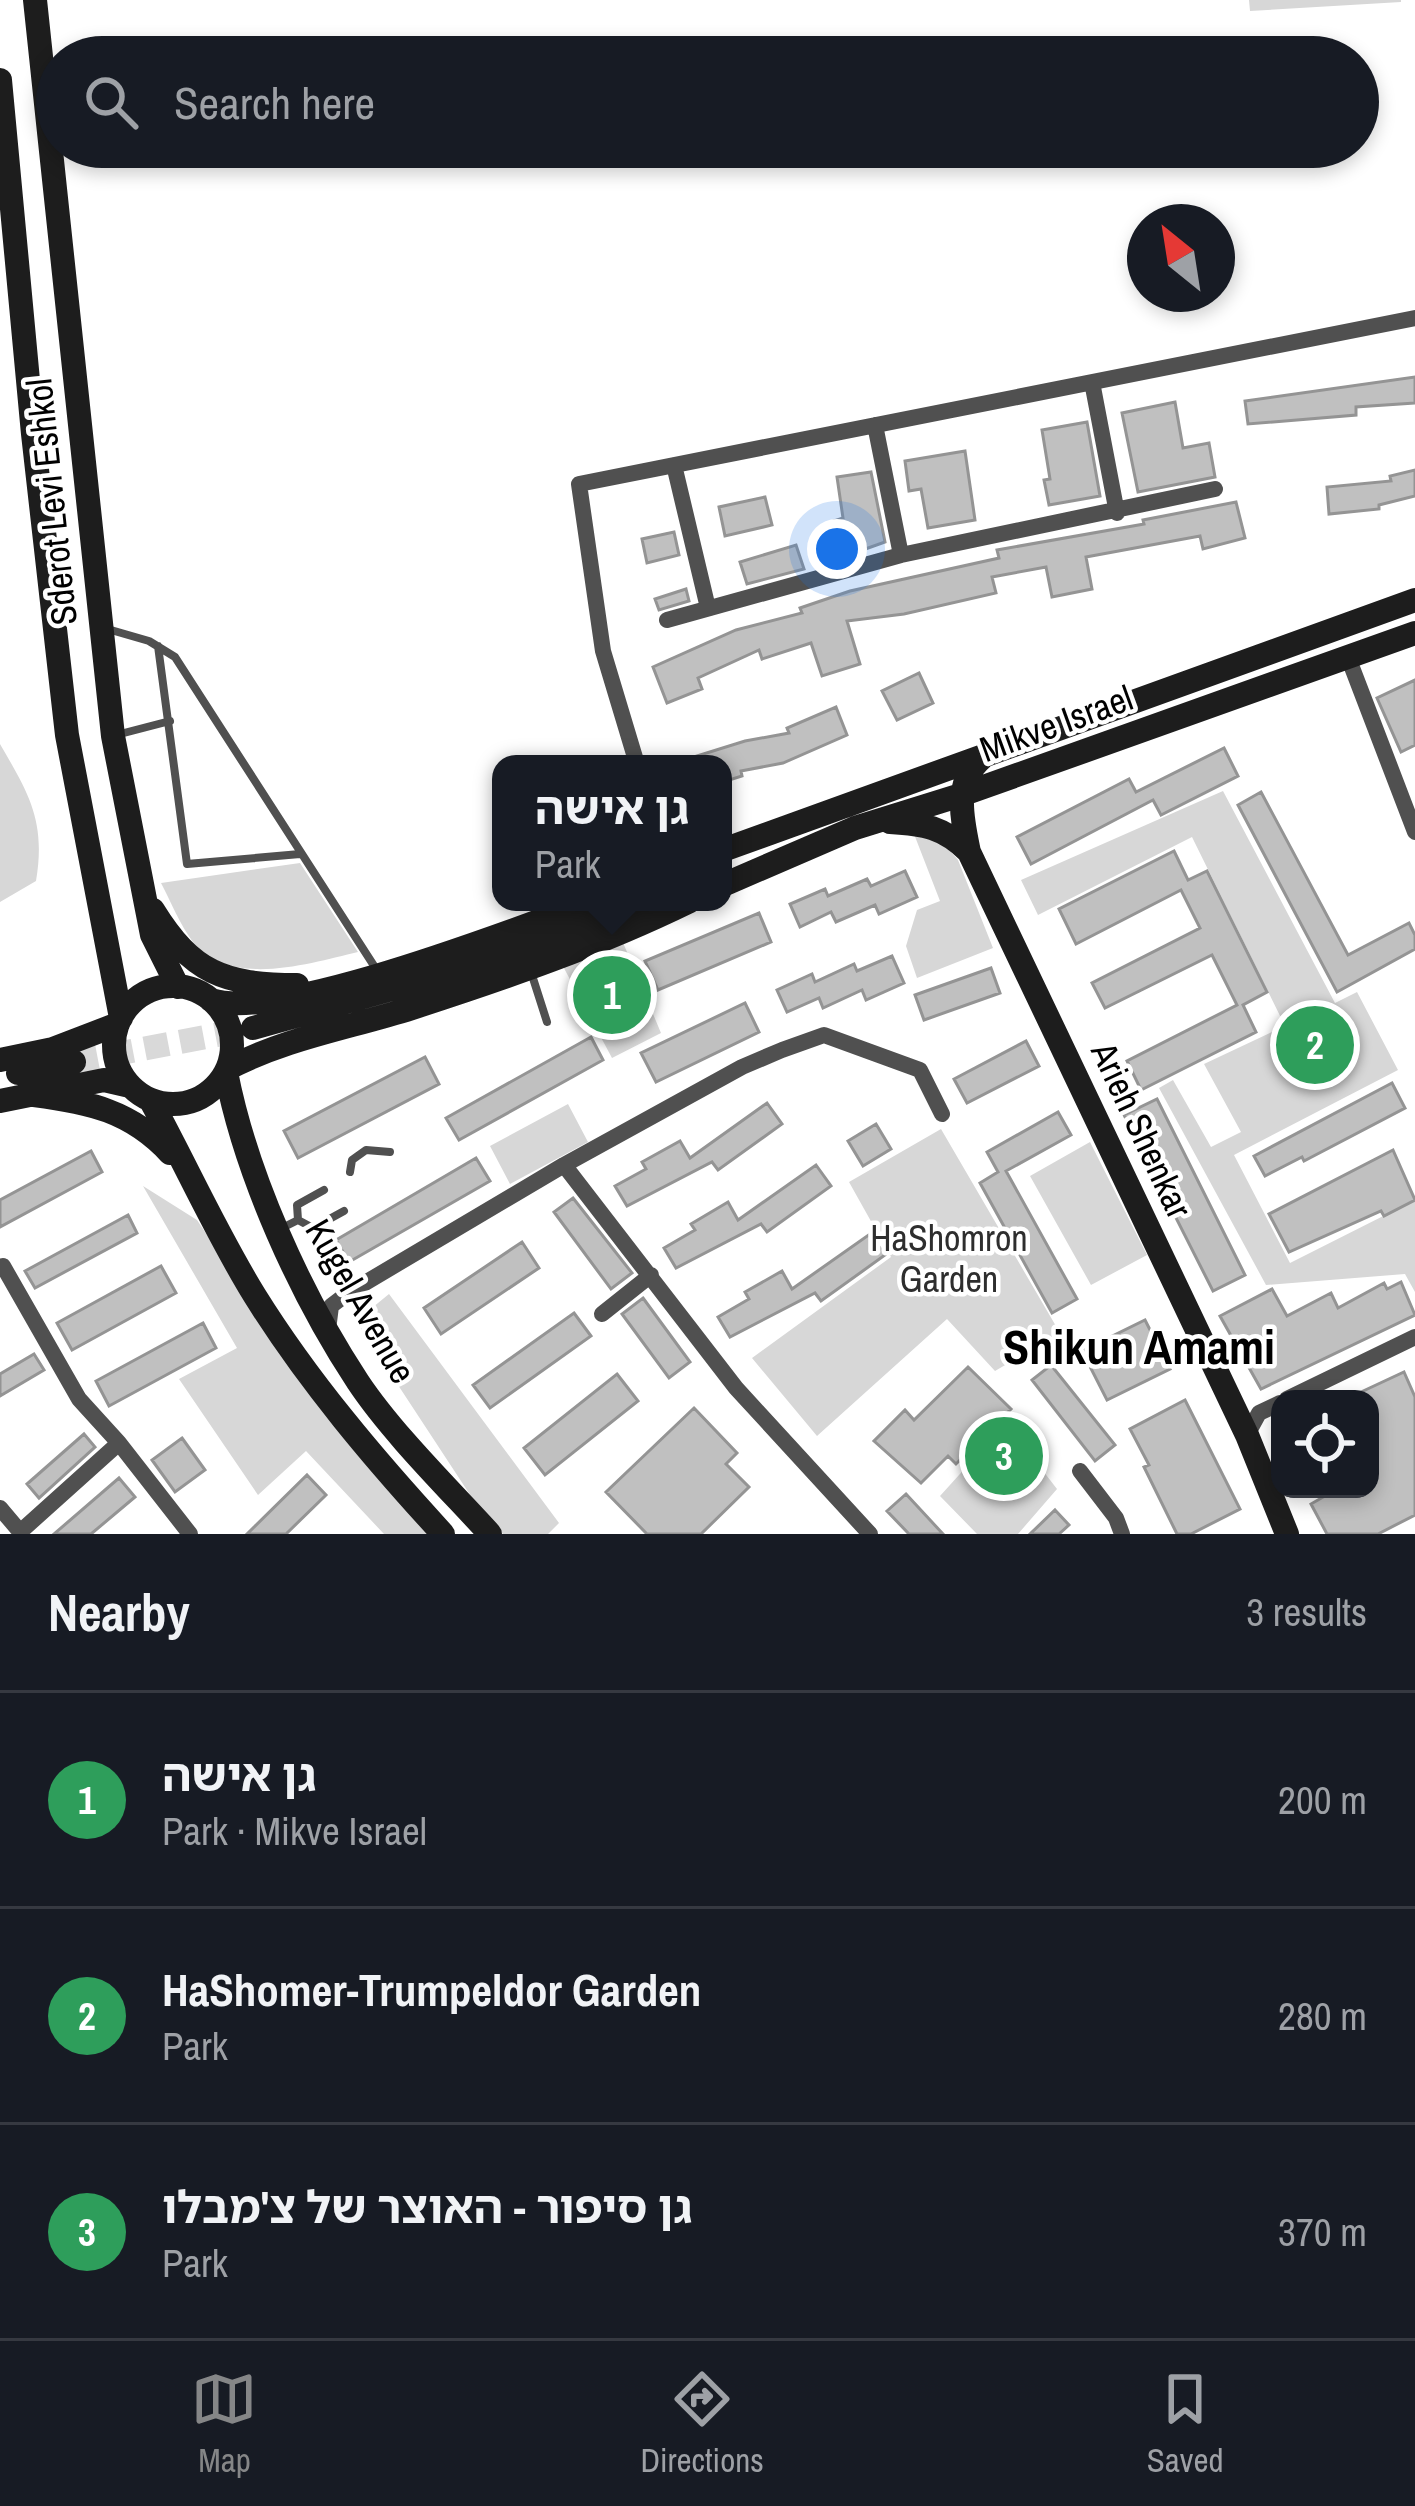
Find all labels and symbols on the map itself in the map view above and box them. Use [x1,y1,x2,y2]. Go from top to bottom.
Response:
north arrow [1127,204,1235,312]
street label: Sderot Levi Eshkol [14,376,88,628]
your location [807,519,867,579]
street label: Mikve Israel [973,673,1139,773]
pin: 1 [573,950,651,1040]
pin: 2 [1276,1000,1354,1090]
street label: Arieh Shenkar [1080,1033,1204,1226]
street label: Kugel Avenue [295,1210,427,1392]
park label: HaShomron Garden [870,1214,1028,1303]
district label: Shikun Amami [1003,1314,1275,1379]
pin: 3 [965,1411,1043,1501]

